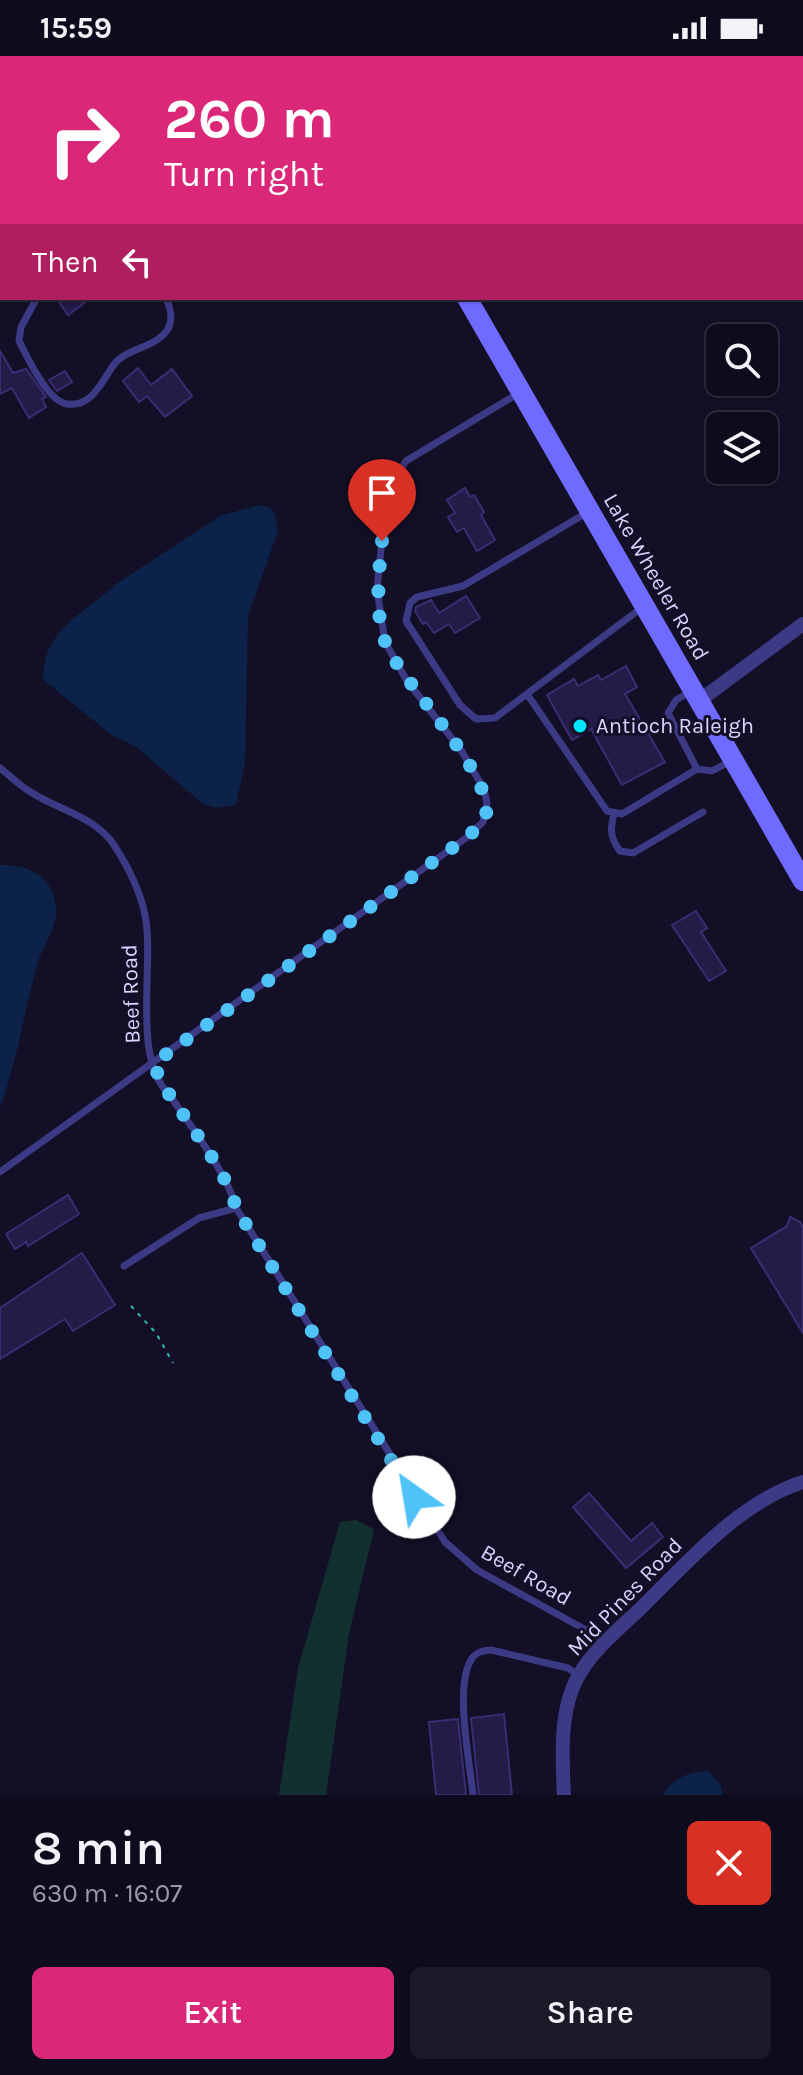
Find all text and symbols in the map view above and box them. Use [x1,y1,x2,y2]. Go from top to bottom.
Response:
text: 15:59 [40,10,112,46]
text: 260 m [164,86,335,151]
icon: right [32,88,136,192]
text: Turn right [164,153,324,195]
icon: left [115,240,159,284]
text: Then [32,244,99,280]
map controls [706,324,778,484]
button: search [706,324,778,396]
button: layers [706,412,778,484]
pin [348,459,416,541]
icon: arrive [360,471,404,515]
street label: Lake Wheeler Road [598,489,714,665]
place label: Antioch Raleigh [596,713,754,739]
marker: Antioch Raleigh [571,717,589,735]
street label: Beef Road [116,944,146,1044]
position arrow [372,1455,456,1539]
street label: Mid Pines Road [562,1533,688,1661]
street label: Beef Road [476,1539,576,1611]
text: 8 min [32,1820,165,1876]
button: close [687,1821,771,1905]
text: 630 m · 16:07 [32,1878,182,1909]
button: Exit [32,1967,394,2059]
button: Share [410,1967,771,2059]

